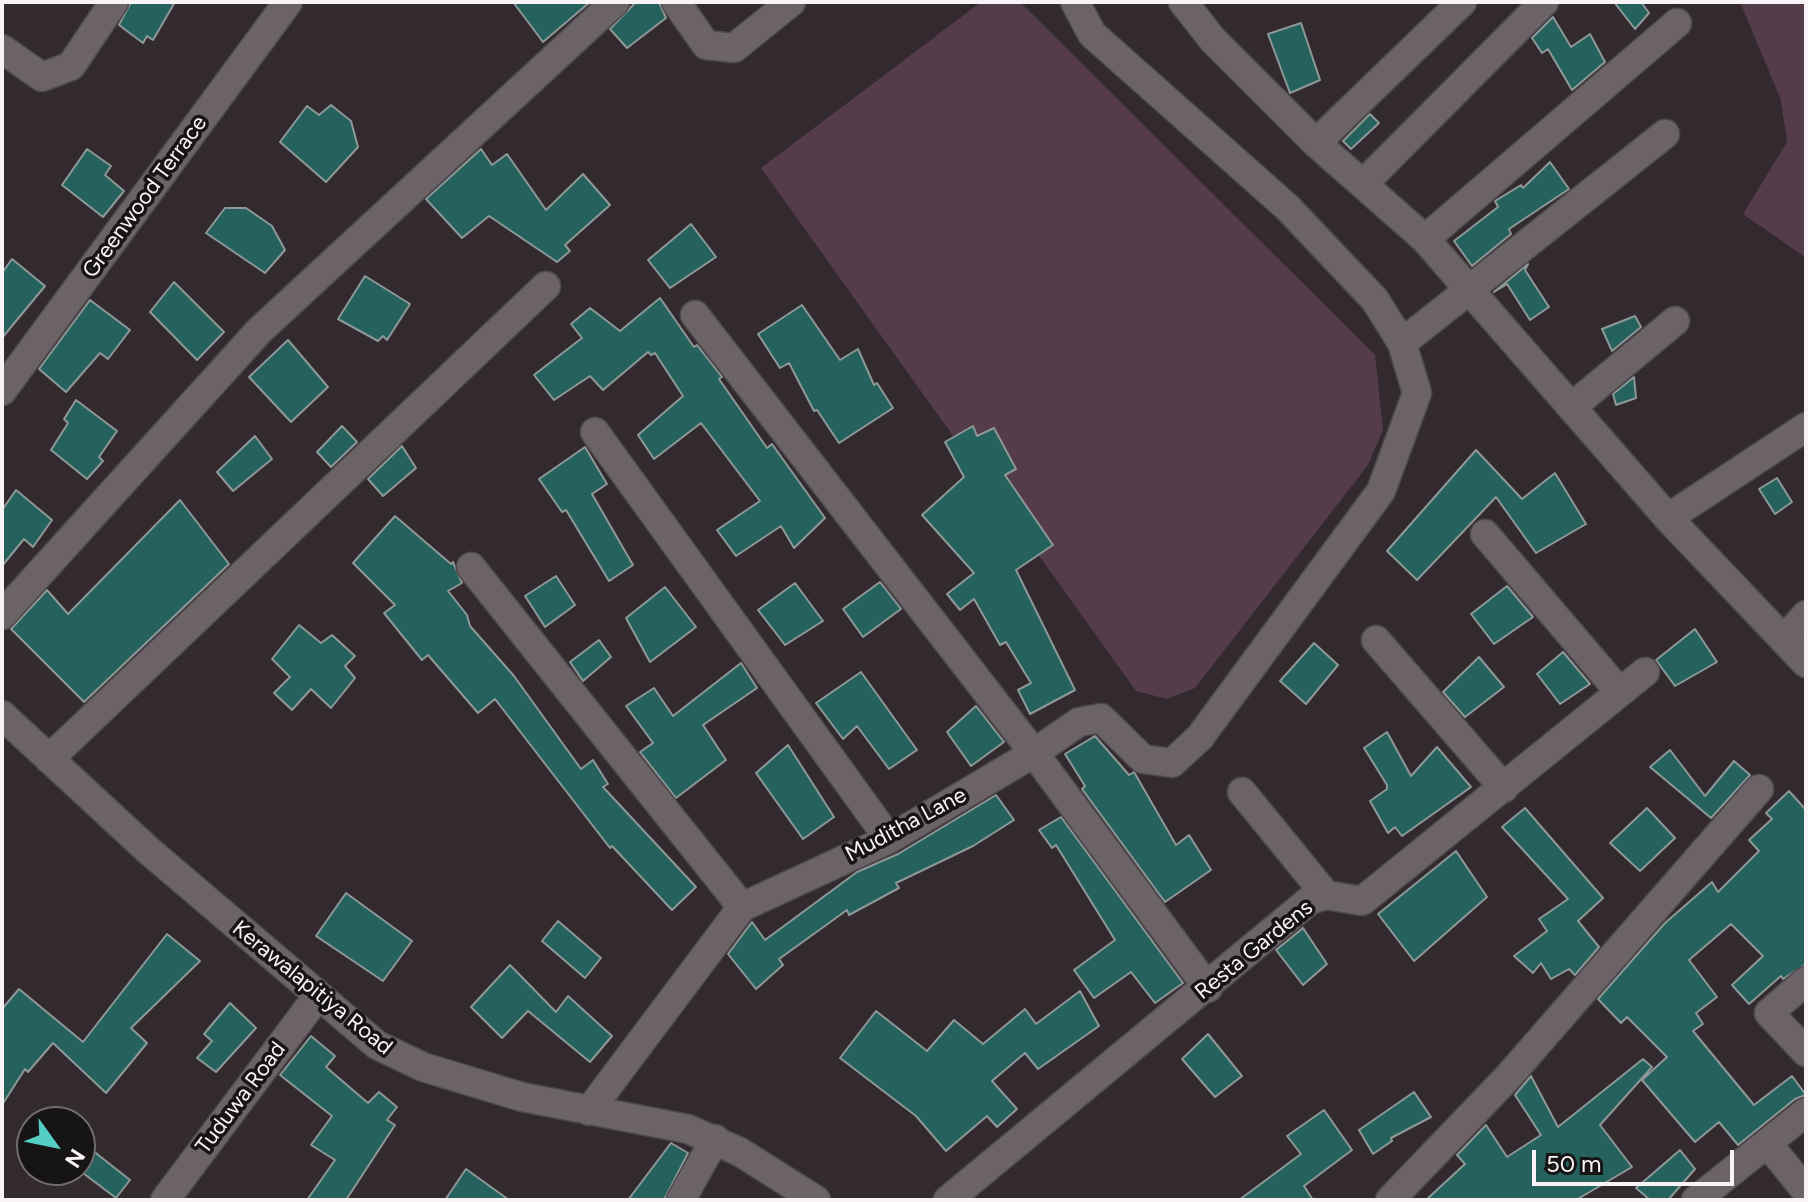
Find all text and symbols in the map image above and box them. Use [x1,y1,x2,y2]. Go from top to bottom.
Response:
street label: Greenwood Terrace [77,111,213,283]
street label: Muditha Lane [841,782,971,868]
street label: Resta Gardens [1190,895,1318,1005]
street label: Kerawalapitiya Road [227,915,397,1061]
street label: Tuduwa Road [190,1037,292,1159]
north arrow [16,1106,96,1186]
scale bar [1536,1134,1738,1184]
text: N [59,1144,91,1173]
text: 50 m [1546,1149,1602,1178]

